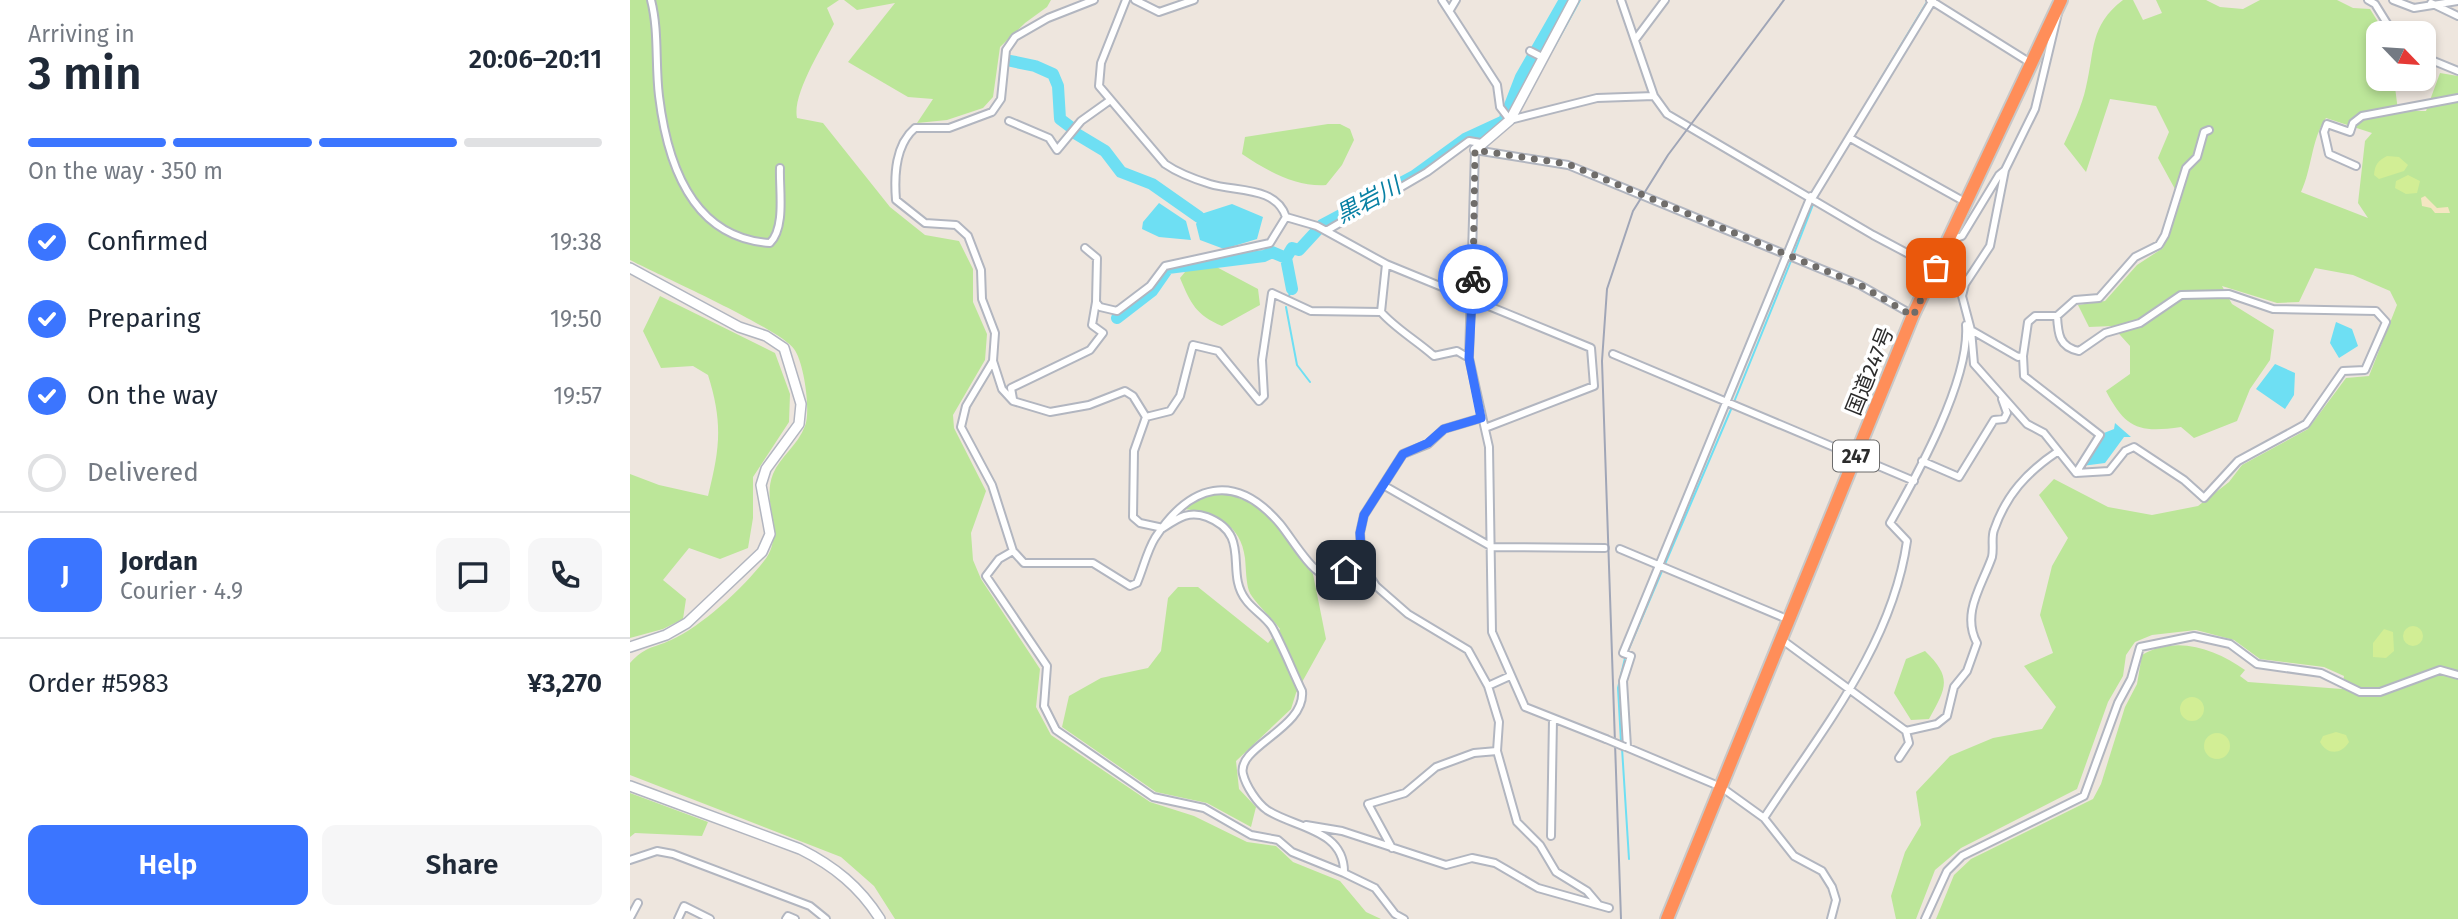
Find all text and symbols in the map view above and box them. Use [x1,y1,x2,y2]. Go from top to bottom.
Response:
text: Arriving in [28,20,135,48]
north arrow [2366,21,2436,91]
map controls [2366,21,2436,91]
text: 20:06–20:11 [469,44,602,75]
text: 3 min [28,46,142,101]
text: On the way · 350 m [28,157,223,185]
water label: 黒岩川 [1331,170,1408,229]
icon: check [28,223,66,261]
text: Confirmed [87,226,208,257]
text: 19:38 [550,228,602,256]
pin [1906,238,1966,298]
courier [1438,244,1508,314]
icon: bag [1917,249,1955,287]
icon: bike [1454,260,1492,298]
icon: check [28,300,66,338]
text: Preparing [87,303,200,334]
text: 19:50 [550,305,602,333]
street label: 国道247号 [1841,323,1899,419]
icon: check [28,377,66,415]
text: On the way [87,380,218,411]
text: 19:57 [553,382,602,410]
road number: 247 [1833,440,1879,471]
text: Delivered [87,457,199,488]
button: chat [436,538,510,612]
button: phone [528,538,602,612]
pin [1316,540,1376,600]
text: Jordan [120,546,198,577]
icon: home [1327,551,1365,589]
text: J [61,560,69,591]
text: Courier · 4.9 [120,577,243,605]
text: Order #5983 [28,668,169,699]
text: ¥3,270 [528,668,602,699]
button: Help [28,825,308,905]
button: Share [322,825,602,905]

